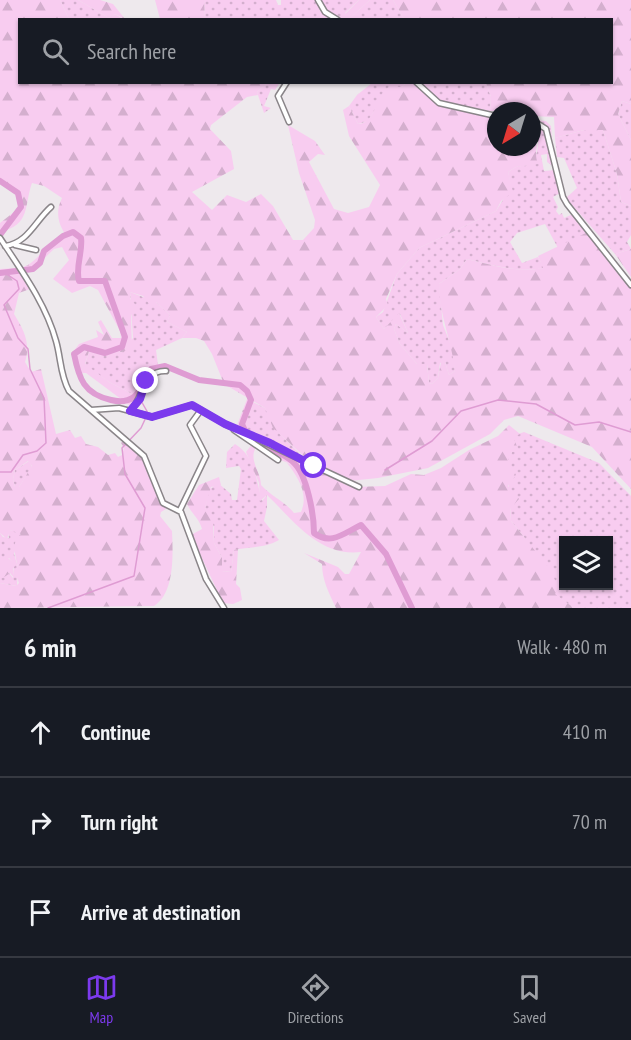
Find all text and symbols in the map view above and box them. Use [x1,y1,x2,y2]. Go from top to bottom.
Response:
search box [18,18,613,84]
icon: search [39,35,72,68]
text: Search here [87,37,176,65]
north arrow [487,102,541,156]
route end [132,367,158,393]
route start [300,452,326,478]
map controls [559,536,613,590]
button: layers [559,536,613,590]
text: 6 min [24,631,77,664]
text: Walk · 480 m [517,634,607,660]
icon: ahead [24,716,57,749]
text: Continue [81,718,151,746]
text: 410 m [563,719,607,745]
icon: right [24,806,57,839]
text: Turn right [81,808,158,836]
text: 70 m [572,809,607,835]
icon: arrive [24,896,57,929]
text: Arrive at destination [81,898,241,926]
tab: Map [85,971,118,1027]
tab: Directions [288,971,343,1027]
tab: Saved [513,971,546,1027]

